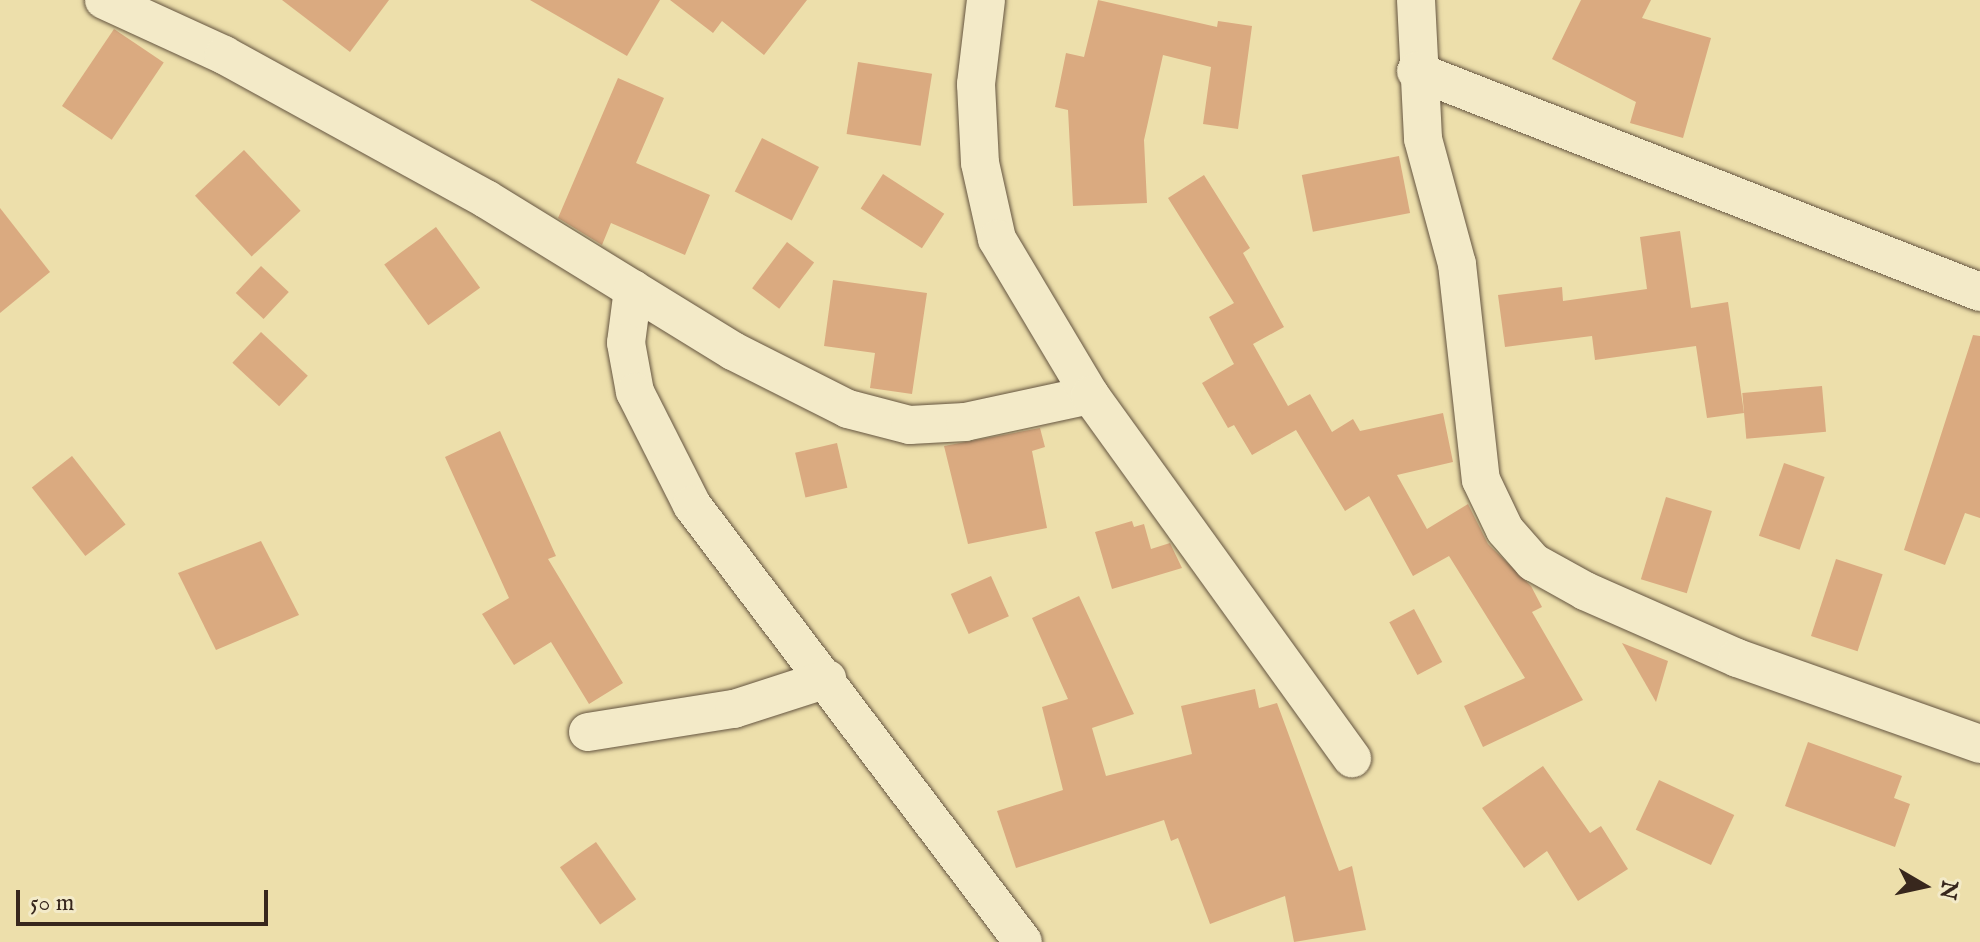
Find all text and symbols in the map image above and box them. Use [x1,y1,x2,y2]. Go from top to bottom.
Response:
north arrow [1884,846,1964,926]
scale bar [20,874,272,924]
text: N [1932,878,1963,901]
text: 50 m [30,888,74,919]

